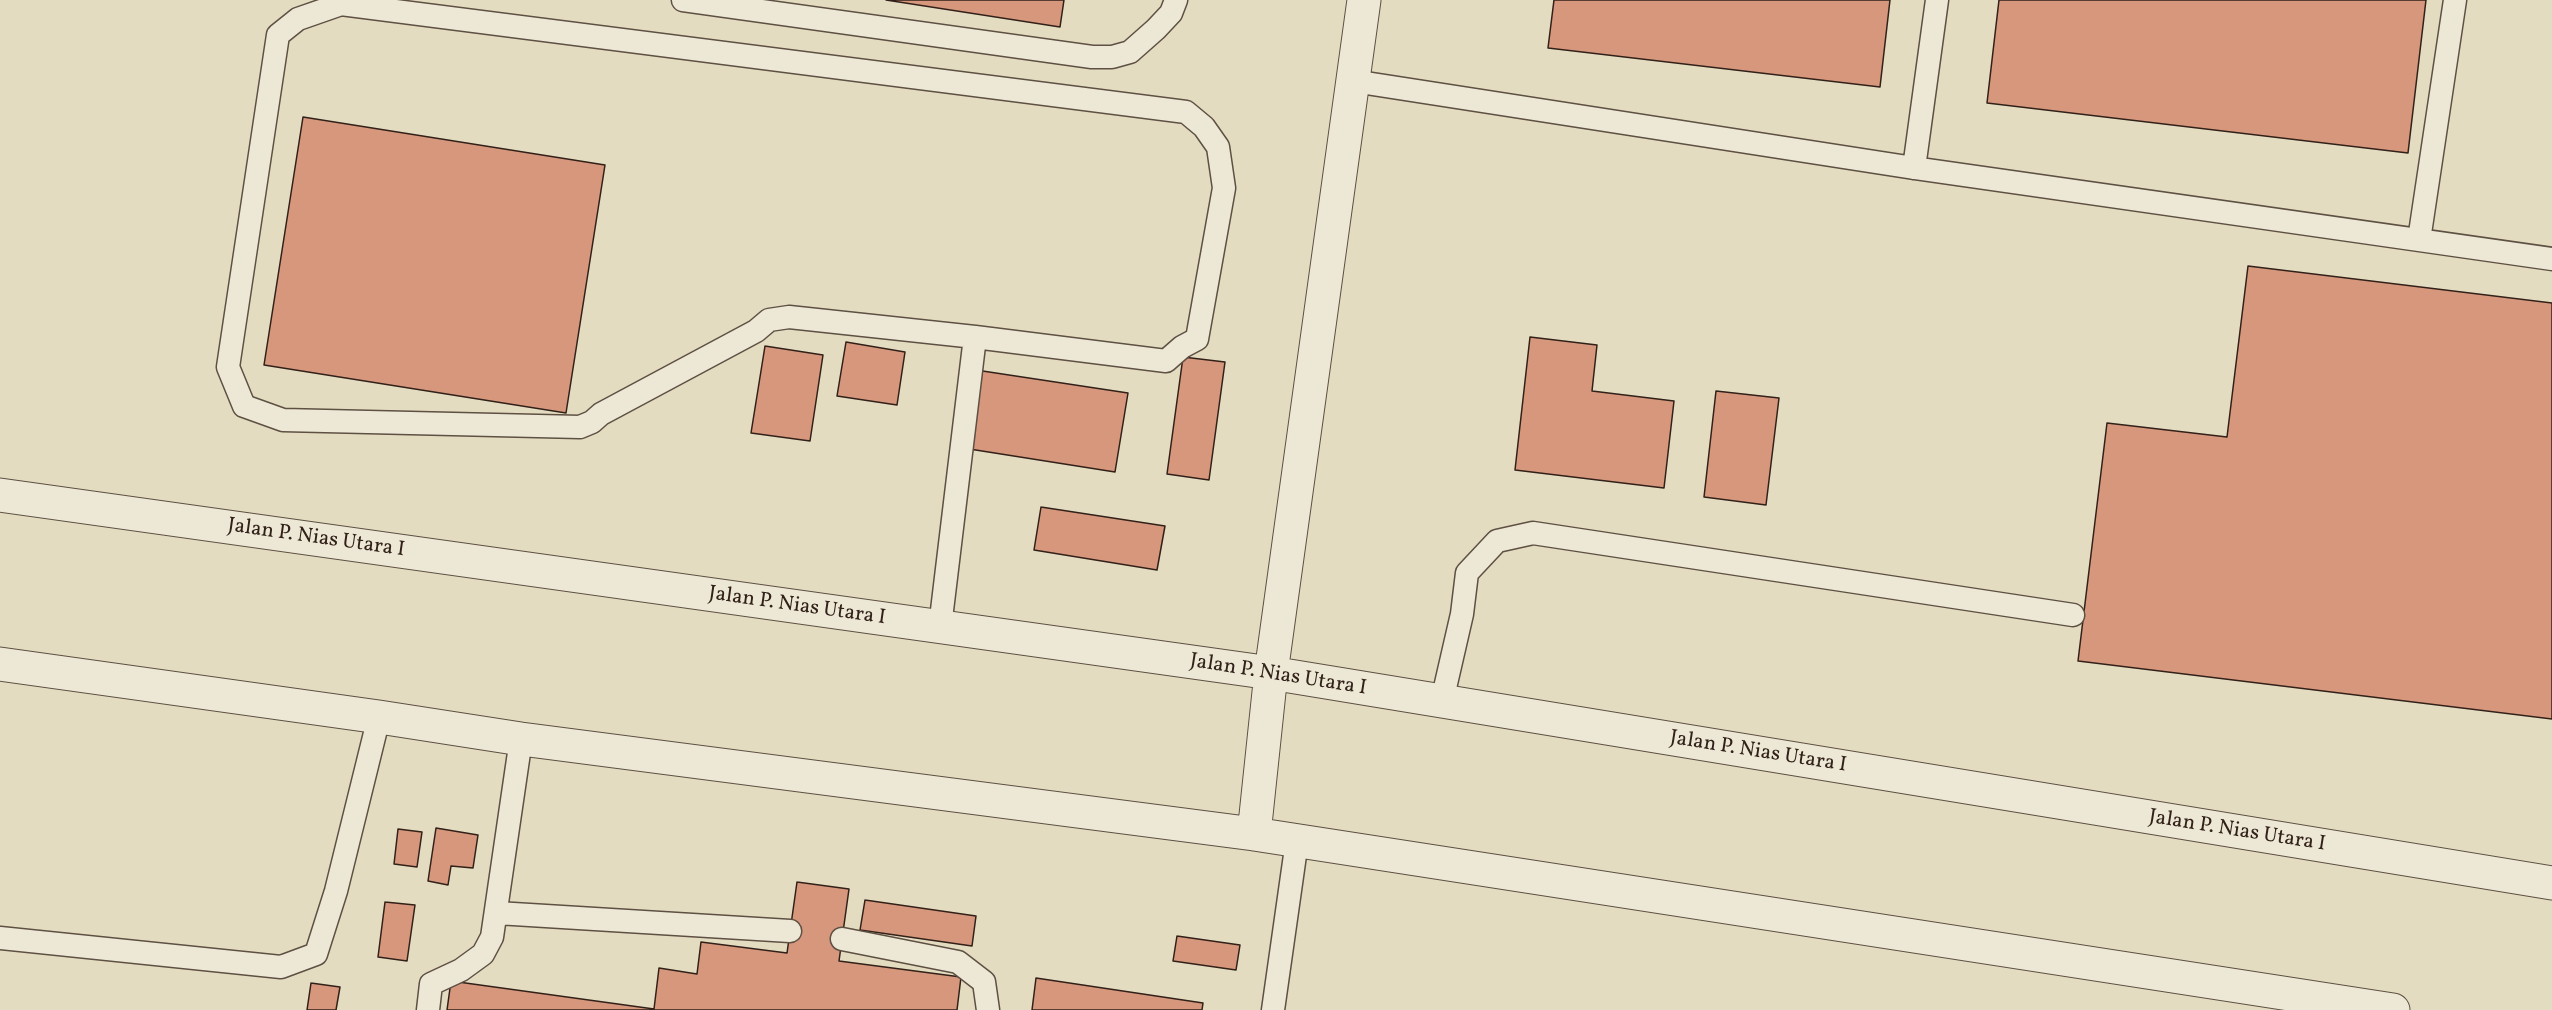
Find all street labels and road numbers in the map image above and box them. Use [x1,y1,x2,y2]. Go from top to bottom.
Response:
street label: Jalan P. Nias Utara I [226,514,406,564]
street label: Jalan P. Nias Utara I [707,582,887,632]
street label: Jalan P. Nias Utara I [1188,650,1368,702]
street label: Jalan P. Nias Utara I [1668,727,1848,779]
street label: Jalan P. Nias Utara I [2147,806,2327,858]

